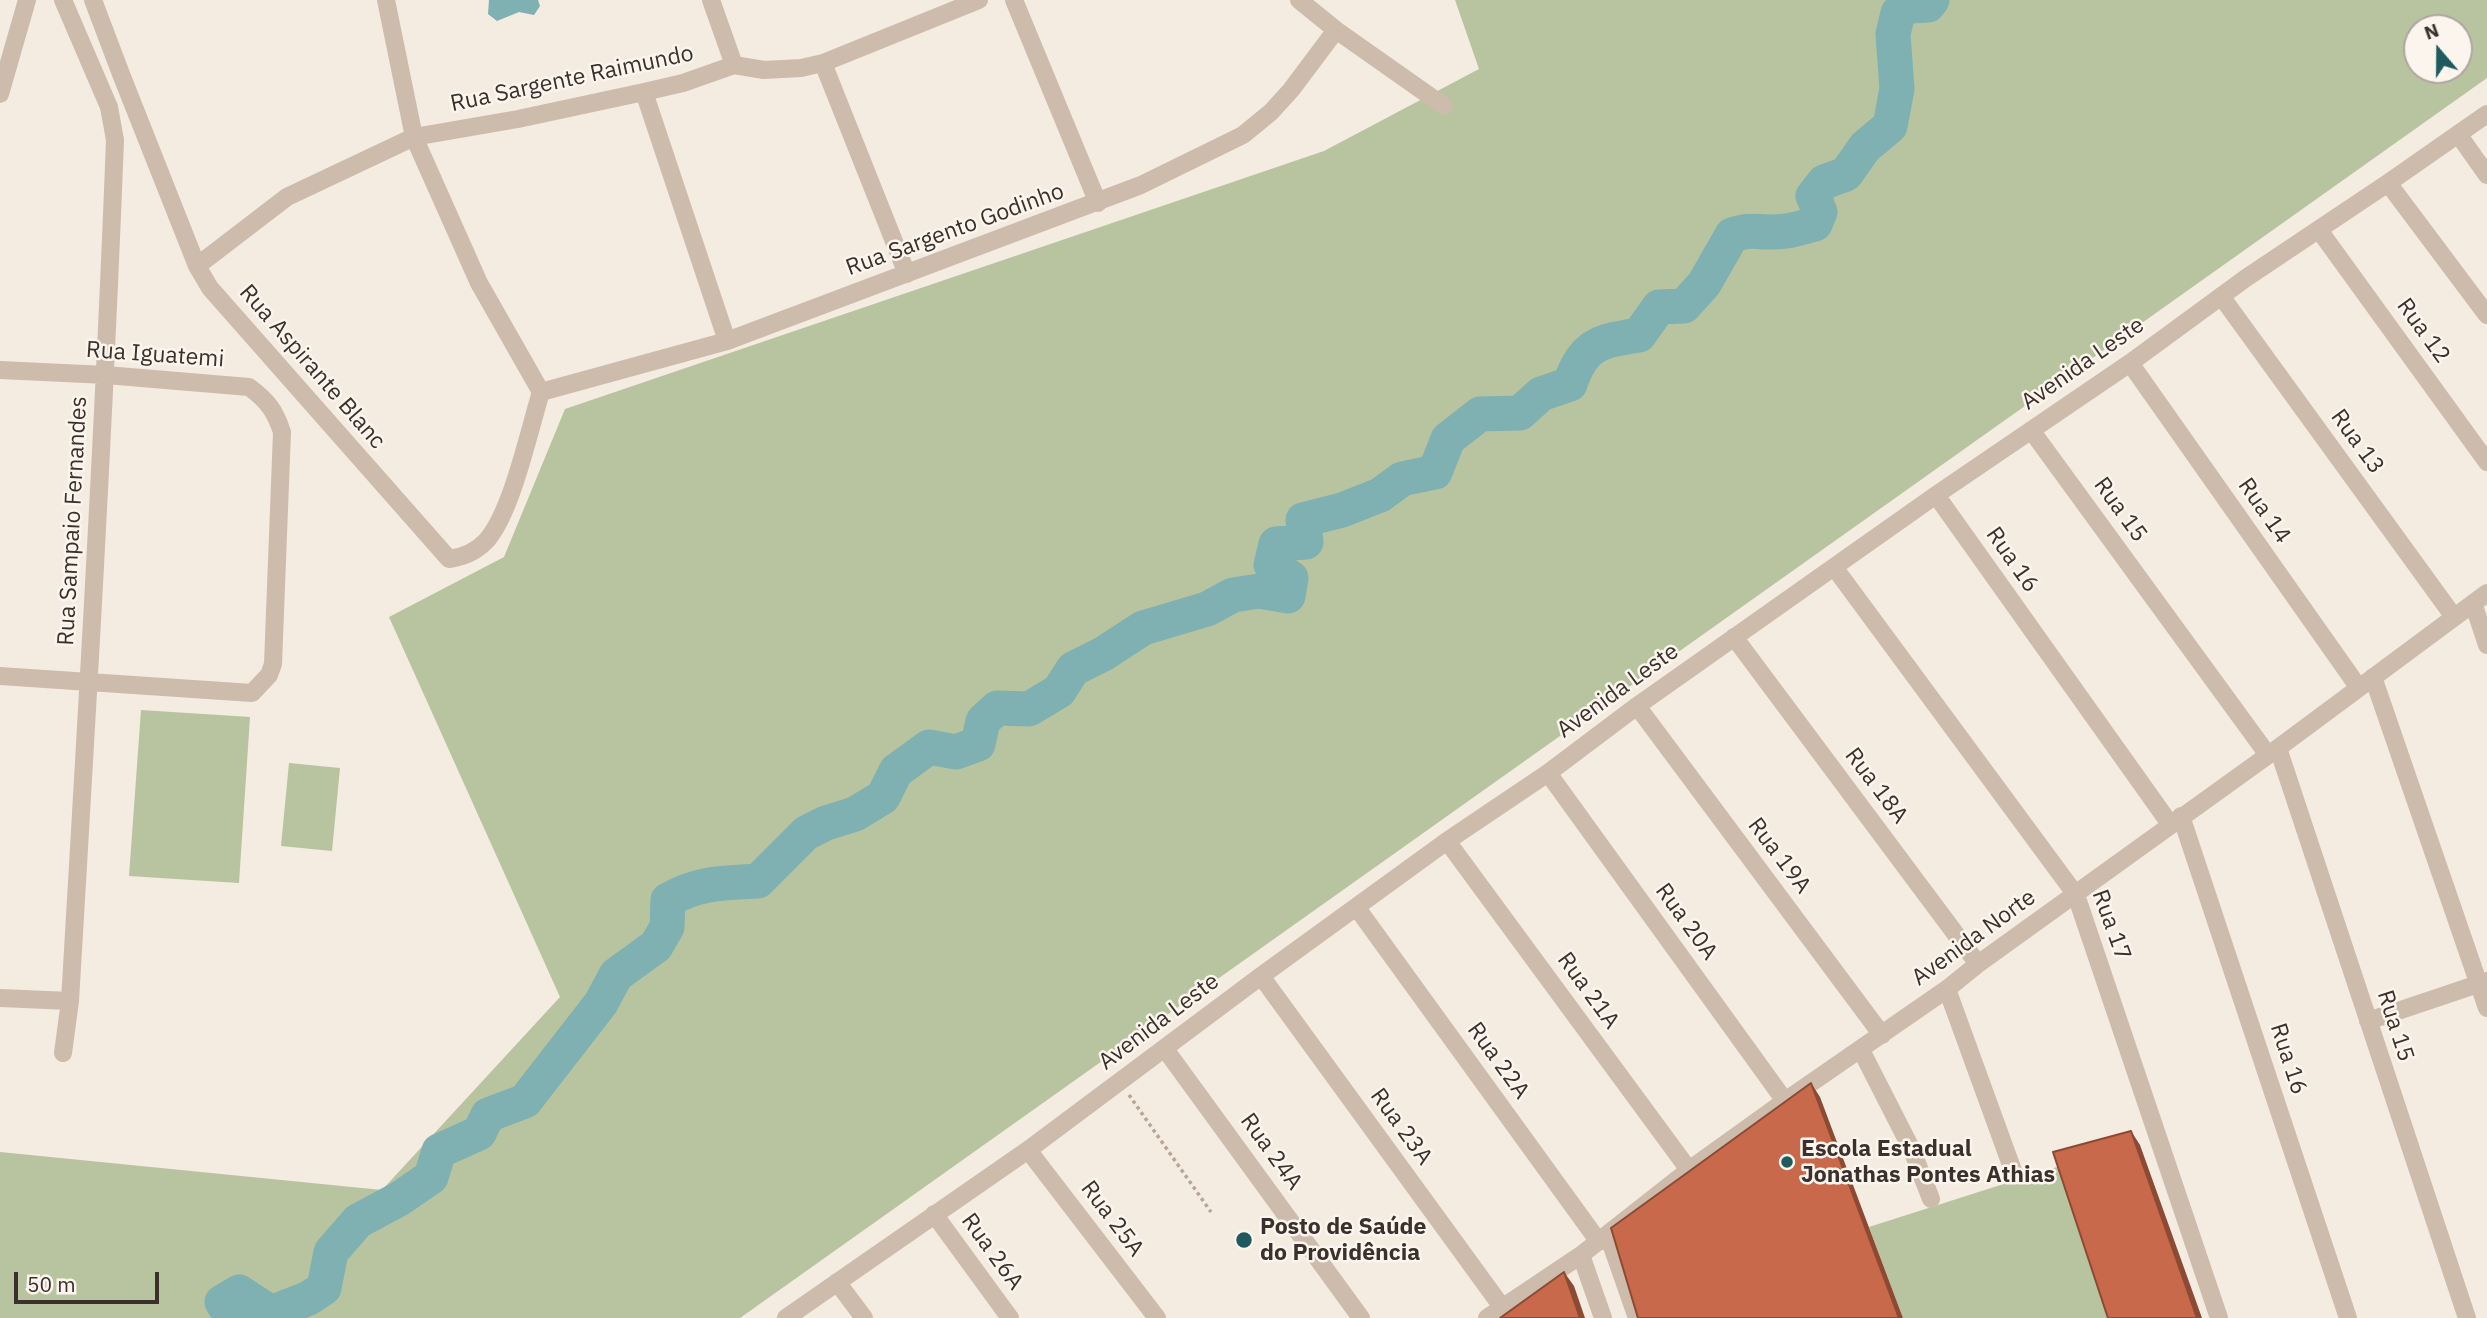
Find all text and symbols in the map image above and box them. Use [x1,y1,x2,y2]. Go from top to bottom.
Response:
north arrow [2403,14,2473,84]
text: N [2421,18,2442,45]
street label: Rua Sargente Raimundo [448,40,696,118]
street label: Rua Sargento Godinho [842,178,1068,282]
street label: Rua Aspirante Blanc [233,279,391,455]
street label: Rua 12 [2390,293,2456,369]
street label: Avenida Leste [2016,312,2150,416]
street label: Rua Iguatemi [85,336,225,374]
street label: Rua Sampaio Fernandes [53,396,93,646]
street label: Rua 13 [2324,404,2390,480]
street label: Rua 15 [2087,472,2153,548]
street label: Rua 14 [2232,473,2296,549]
street label: Rua 16 [1980,522,2044,598]
street label: Avenida Leste [1552,638,1684,744]
street label: Rua 18A [1839,743,1913,829]
street label: Rua 19A [1742,813,1816,899]
street label: Rua 20A [1649,878,1723,966]
street label: Avenida Norte [1907,884,2041,992]
street label: Rua 17 [2086,886,2136,964]
street label: Rua 21A [1551,947,1625,1035]
street label: Avenida Leste [1093,968,1225,1076]
street label: Rua 15 [2371,987,2419,1065]
street label: Rua 22A [1461,1017,1535,1105]
street label: Rua 16 [2264,1020,2312,1098]
street label: Rua 23A [1364,1083,1438,1171]
street label: Rua 24A [1234,1108,1308,1196]
place label: Escola Estadual Jonathas Pontes Athias [1801,1135,2055,1189]
marker: Escola Estadual Jonathas Pontes Athias [1779,1154,1795,1170]
street label: Rua 25A [1075,1176,1149,1262]
street label: Rua 26A [955,1208,1029,1296]
place label: Posto de Saúde do Providência [1260,1213,1427,1267]
marker: Posto de Saúde do Providência [1234,1230,1254,1250]
scale bar [18,1258,163,1302]
text: 50 m [27,1270,76,1298]

